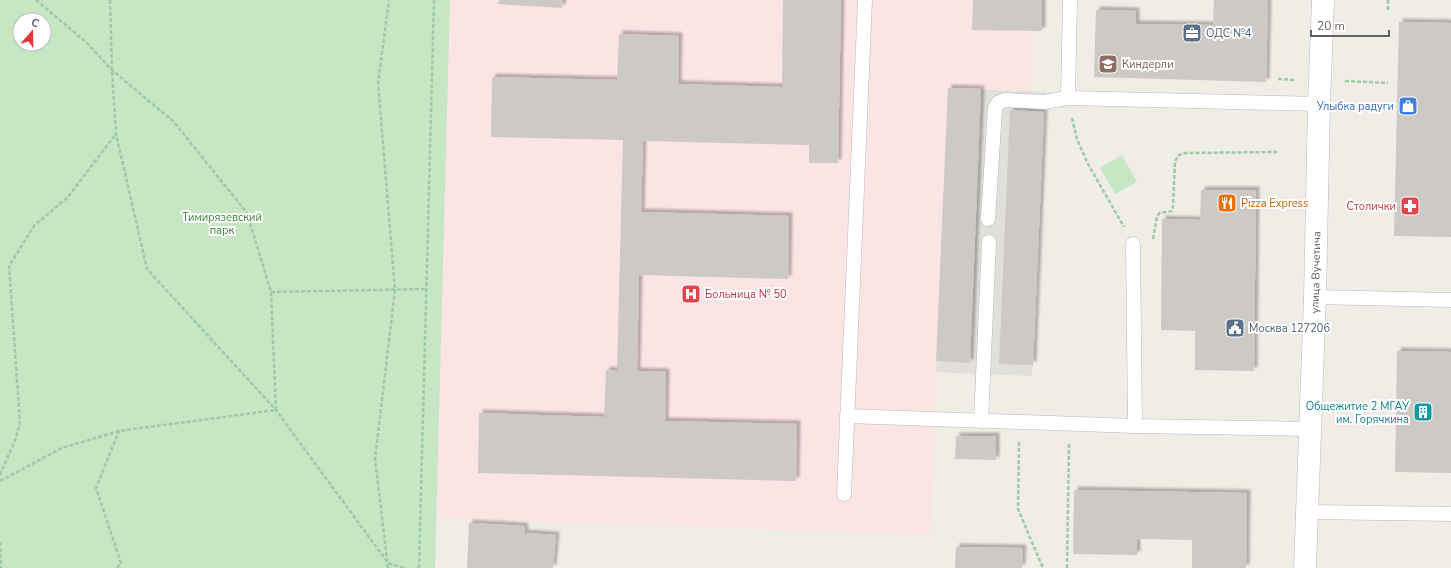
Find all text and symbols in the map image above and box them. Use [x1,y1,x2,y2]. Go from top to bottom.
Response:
north arrow [12,12,52,52]
scale bar [1311,12,1389,38]
text: С [29,15,42,32]
text: 20 m [1317,18,1345,34]
office icon: ОДС №4 [1181,22,1203,44]
place label: ОДС №4 [1206,26,1252,41]
school or university icon: Киндерли [1097,53,1119,75]
place label: Киндерли [1122,57,1174,72]
shop icon: Улыбка радуги [1397,95,1419,117]
place label: Улыбка радуги [1316,99,1394,114]
restaurant icon: Pizza Express [1216,192,1238,214]
pharmacy icon: Столички [1399,195,1421,217]
place label: Pizza Express [1241,196,1308,211]
place label: Столички [1347,199,1396,214]
park label: Тимирязевский парк [182,210,262,238]
street label: улица Вучетича [1307,231,1324,314]
hospital icon: Больница № 50 [680,283,702,305]
place label: Больница № 50 [705,287,787,302]
public building icon: Москва 127206 [1224,317,1246,339]
place label: Москва 127206 [1249,321,1330,336]
place label: Общежитие 2 МГАУ им. Горячкина [1306,399,1410,427]
building icon: Общежитие 2 МГАУ им. Горячкина [1412,401,1434,423]

